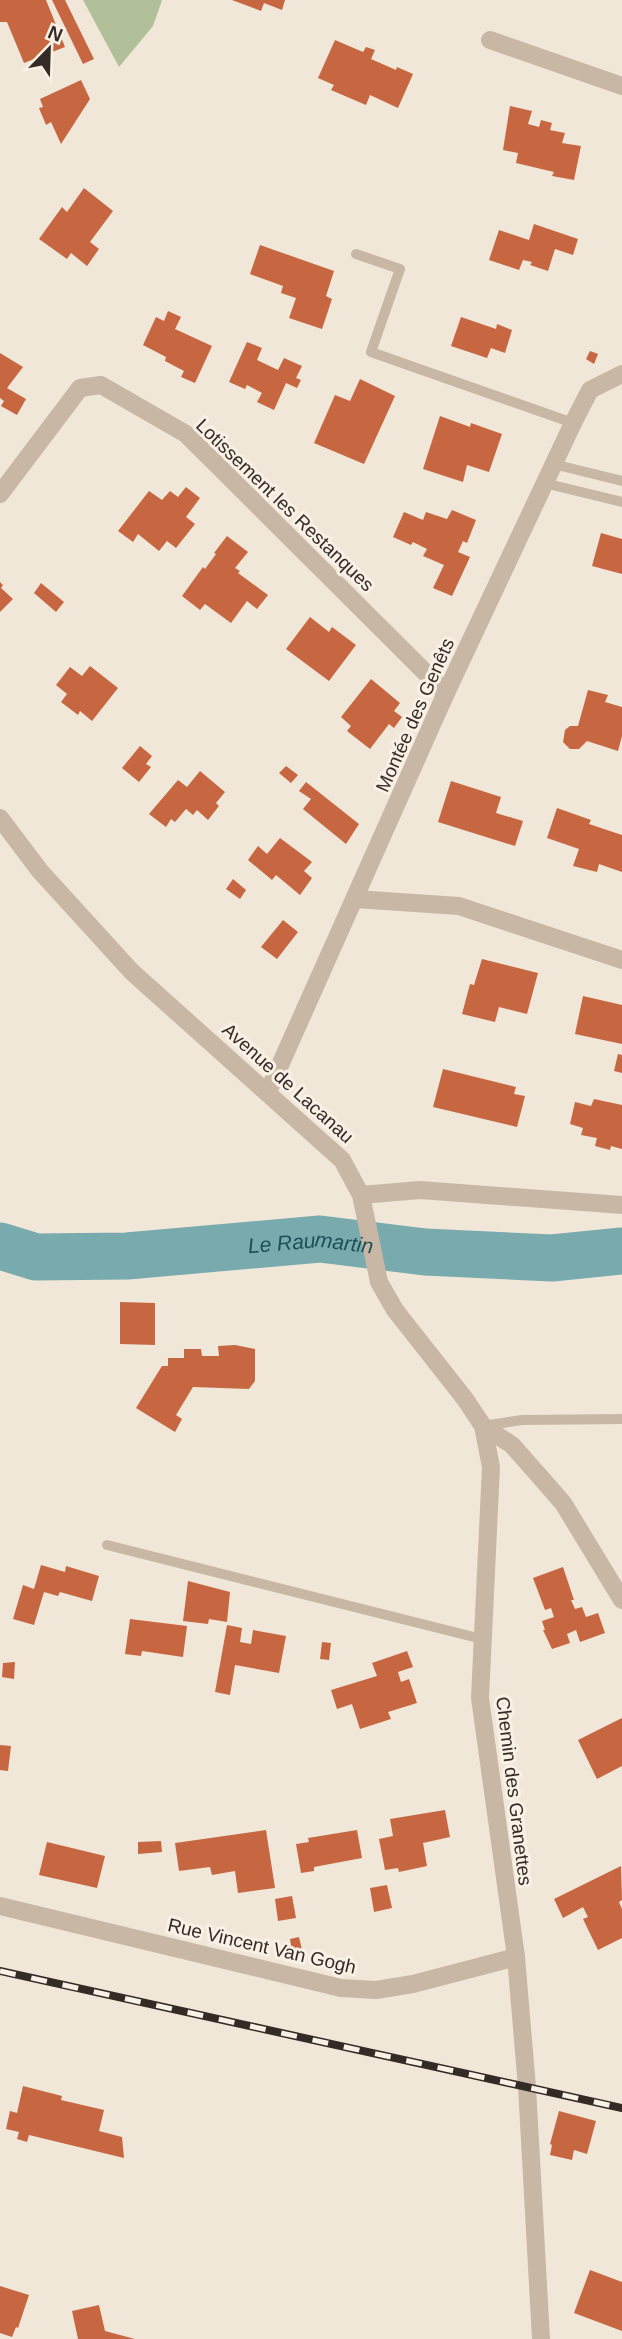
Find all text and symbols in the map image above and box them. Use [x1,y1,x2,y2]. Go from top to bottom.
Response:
north arrow [14,14,84,84]
text: N [45,21,66,46]
street label: Lotissement les Restanques [192,415,378,595]
street label: Montée des Genêts [372,635,458,795]
street label: Avenue de Lacanau [218,1019,358,1147]
water label: Le Raumartin [247,1227,375,1257]
street label: Chemin des Granettes [492,1695,536,1887]
street label: Rue Vincent Van Gogh [166,1914,358,1978]

